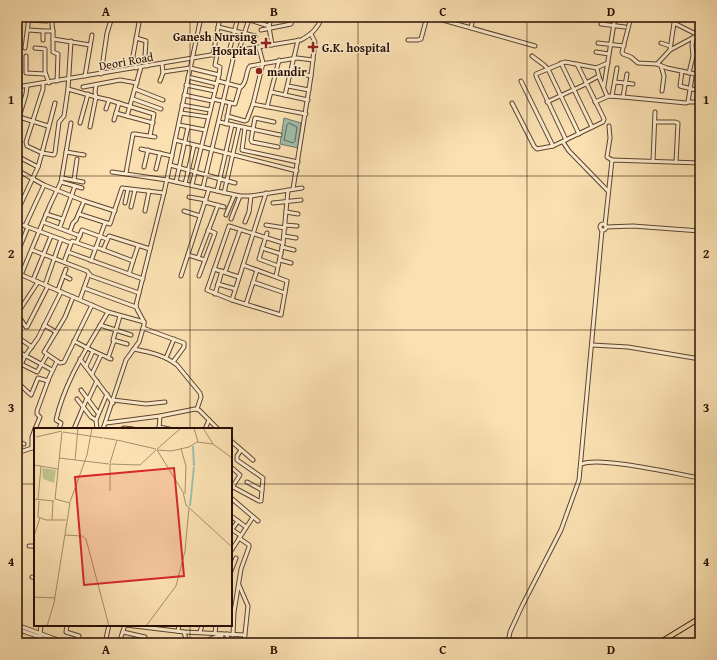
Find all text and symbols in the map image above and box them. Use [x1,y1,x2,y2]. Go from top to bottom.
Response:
text: A [102,2,111,21]
text: B [270,2,278,21]
text: C [439,2,447,21]
text: D [607,2,615,21]
place label: Ganesh Nursing Hospital [173,28,258,59]
marker: Ganesh Nursing Hospital [260,37,272,49]
place label: G.K. hospital [322,39,390,56]
marker: G.K. hospital [307,41,319,53]
street label: Deori Road [97,48,155,74]
place label: mandir [267,63,307,80]
marker: mandir [254,66,264,76]
text: 1 [8,90,14,109]
text: 1 [703,90,709,109]
text: 2 [8,244,15,263]
text: 2 [703,244,710,263]
text: 3 [8,398,14,417]
text: 3 [703,398,709,417]
inset map [34,428,232,626]
text: 4 [8,552,15,571]
text: 4 [703,552,710,571]
text: A [102,640,111,659]
text: B [270,640,278,659]
text: C [439,640,447,659]
text: D [607,640,615,659]

